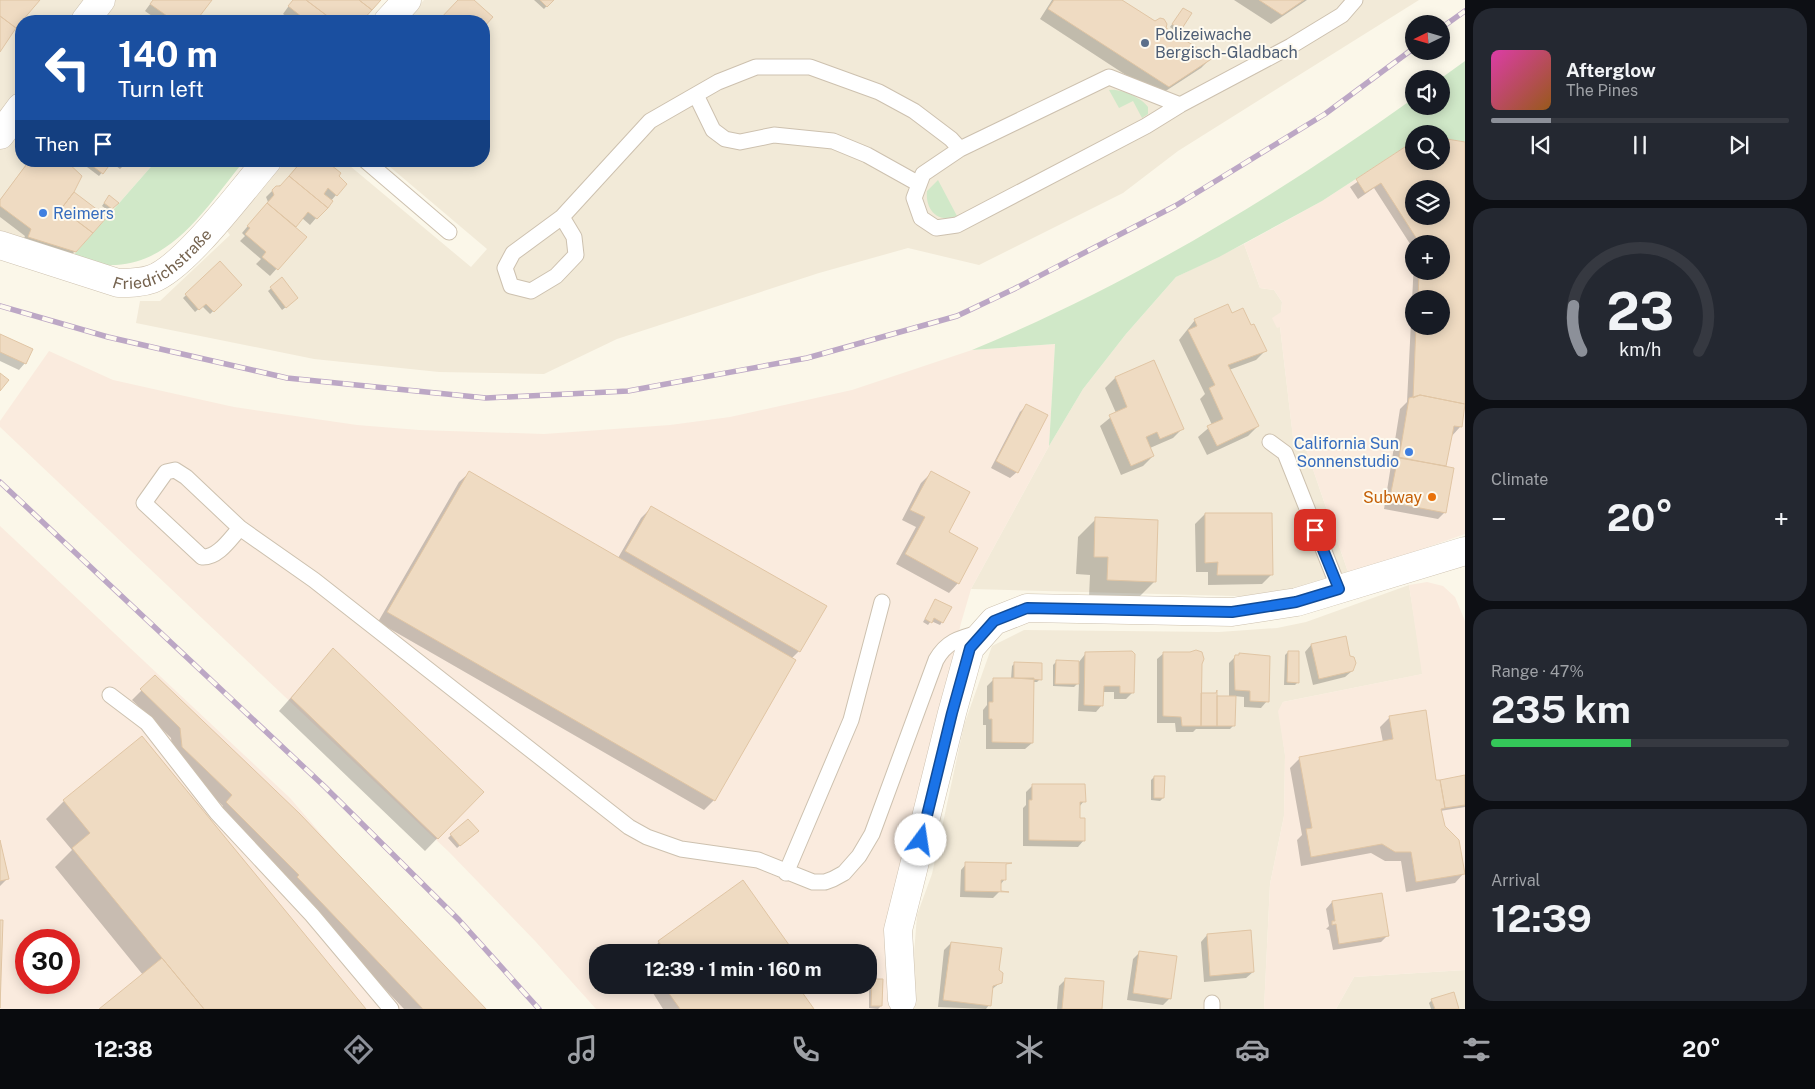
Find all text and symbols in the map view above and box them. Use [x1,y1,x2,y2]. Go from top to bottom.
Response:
north arrow [1405,15,1450,60]
map controls [1405,15,1450,335]
place label: Polizeiwache Bergisch-Gladbach [1155,25,1298,62]
text: 140 m [118,34,218,75]
icon: left [35,35,100,100]
marker: Polizeiwache Bergisch-Gladbach [1139,37,1151,49]
text: Afterglow [1566,59,1656,81]
button: sound [1405,70,1450,115]
text: Turn left [118,76,204,102]
text: The Pines [1566,81,1638,100]
button: search [1405,125,1450,170]
icon: arrive [89,130,117,158]
icon: previous [1527,131,1555,159]
icon: pause [1626,131,1654,159]
icon: next [1725,131,1753,159]
text: Then [35,133,79,155]
button: layers [1405,180,1450,225]
place label: Reimers [53,204,114,223]
marker: Reimers [37,207,49,219]
street label: Friedrichstraße [110,225,215,293]
button: + [1405,235,1450,280]
text: 23 [1606,281,1674,342]
button: − [1405,290,1450,335]
text: km/h [1619,339,1661,360]
place label: California Sun Sonnenstudio [1294,434,1399,471]
marker: California Sun Sonnenstudio [1403,446,1415,458]
text: Climate [1491,470,1548,489]
place label: Subway [1363,488,1422,507]
marker: Subway [1426,491,1438,503]
text: 20° [1607,495,1673,540]
text: − [1491,502,1507,535]
text: + [1773,502,1789,535]
pin [1294,509,1336,551]
icon: arrive [1301,516,1329,544]
text: Range · 47% [1491,662,1584,681]
text: 235 km [1491,687,1631,732]
position arrow [894,813,946,865]
text: Arrival [1491,871,1540,890]
text: 12:39 [1491,896,1592,941]
speed limit sign: 30 [15,929,80,994]
text: 12:39 · 1 min · 160 m [644,958,822,980]
icon: directions [341,1032,376,1067]
icon: music [565,1032,600,1067]
icon: phone [788,1032,823,1067]
icon: climate [1012,1032,1047,1067]
icon: car [1235,1032,1270,1067]
icon: filters [1459,1032,1494,1067]
text: 12:38 [94,1036,153,1062]
text: 20° [1682,1036,1721,1062]

